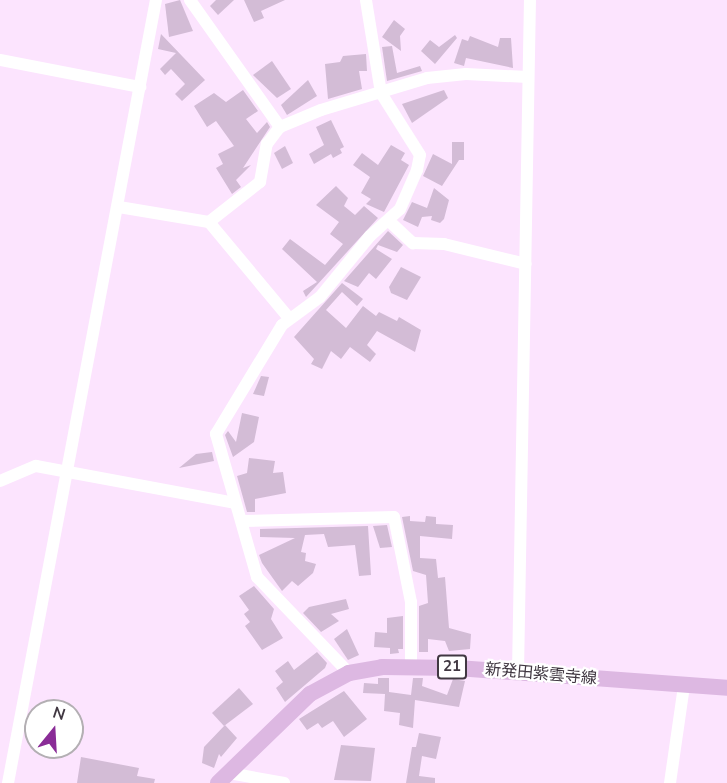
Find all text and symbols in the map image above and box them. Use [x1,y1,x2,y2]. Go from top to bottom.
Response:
road number: 21 [437,655,467,679]
street label: 新発田紫雲寺線 [484,660,598,688]
north arrow [24,699,84,759]
text: N [50,701,68,726]

